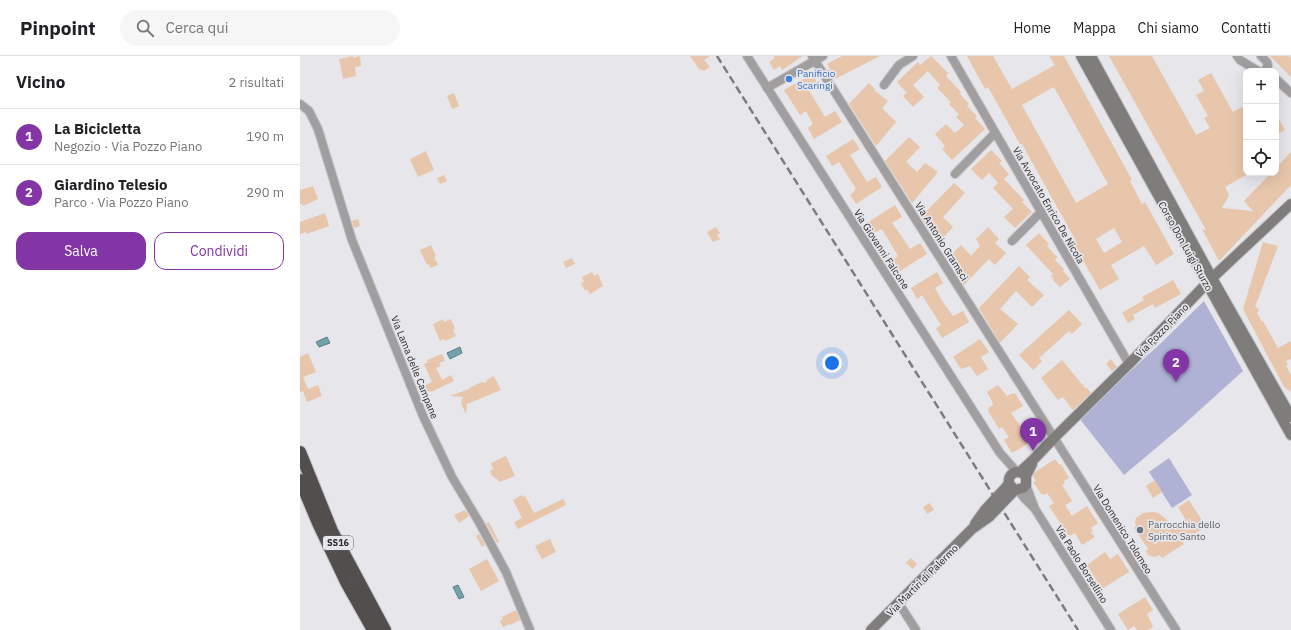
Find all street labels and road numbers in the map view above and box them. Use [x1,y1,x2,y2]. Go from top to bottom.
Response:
street label: Via Avvocato Enrico De Nicola [1010,144,1088,267]
street label: Via Antonio Gramsci [912,199,971,283]
street label: Corso Don Luigi Sturzo [1155,199,1216,294]
street label: Via Giovanni Falcone [851,207,913,292]
street label: Via Pozzo Piano [1133,300,1192,360]
street label: Via Lama delle Campane [388,314,441,421]
street label: Via Domenico Tolomeo [1090,482,1156,577]
street label: Via Paolo Borsellino [1052,523,1111,606]
road number: SS16 [323,536,353,550]
street label: Via Martiri di Palermo [884,541,961,619]

